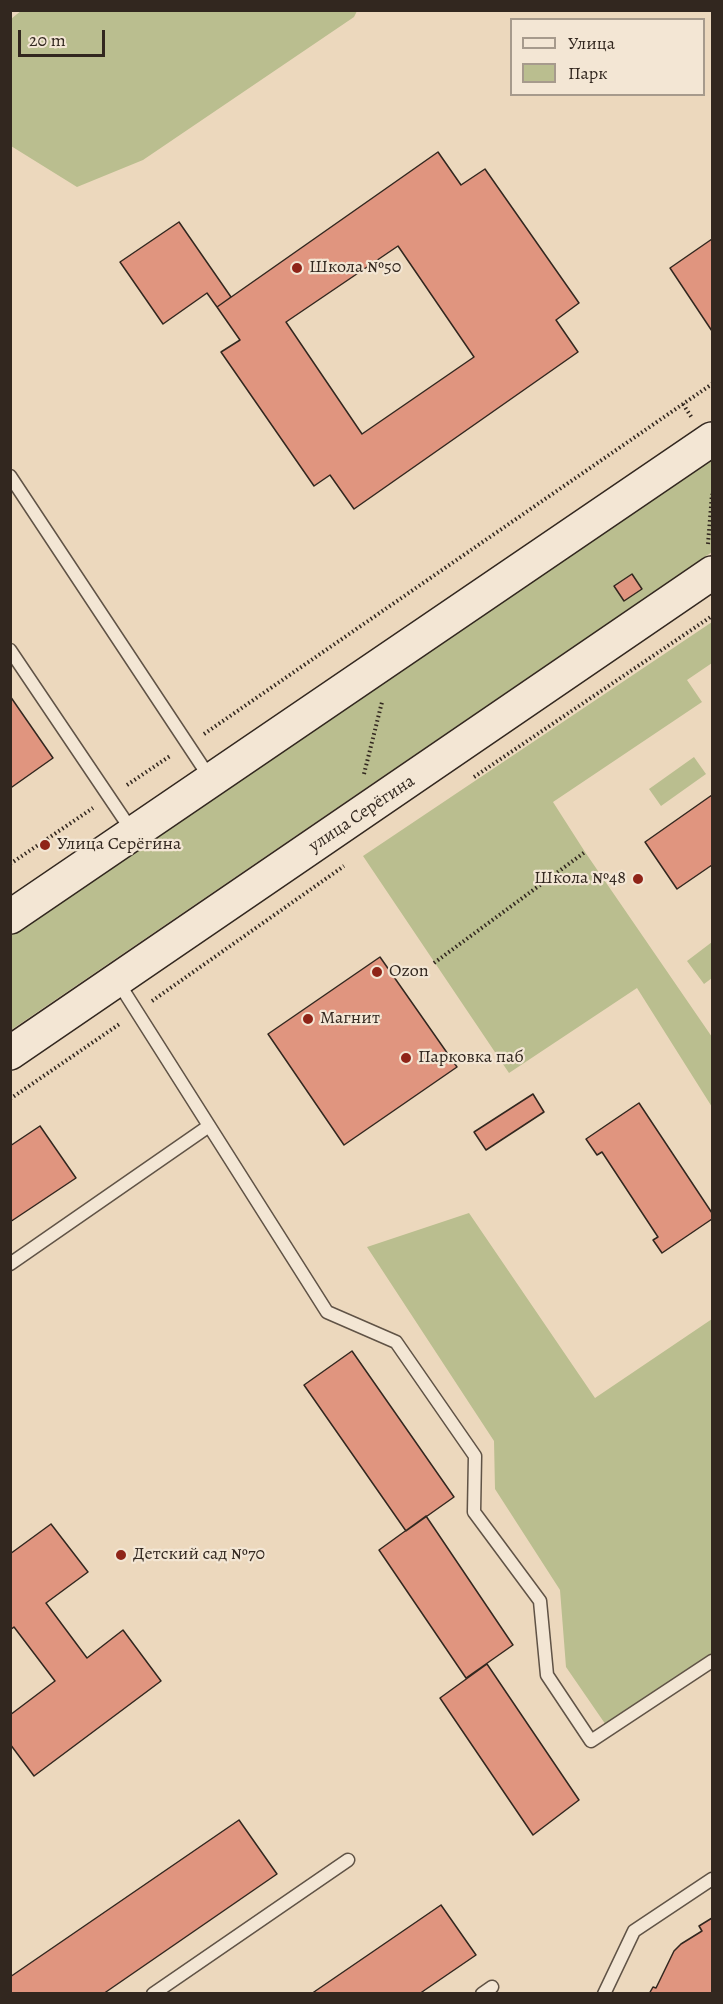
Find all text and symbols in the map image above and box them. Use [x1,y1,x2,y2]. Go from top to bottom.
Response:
scale bar [21,18,108,56]
legend [510,18,705,96]
text: 20 m [29,28,66,52]
text: Улица [568,31,615,55]
text: Парк [568,61,608,85]
place label: Школа №50 [309,257,401,279]
marker: Школа №50 [290,261,304,275]
street label: улица Серёгина [305,771,419,857]
place label: Улица Серёгина [57,834,181,856]
marker: Улица Серёгина [38,838,52,852]
place label: Школа №48 [534,868,626,890]
marker: Школа №48 [631,872,645,886]
place label: Ozon [389,961,429,983]
marker: Ozon [370,965,384,979]
place label: Магнит [320,1008,380,1030]
marker: Магнит [301,1012,315,1026]
place label: Парковка паб [418,1047,524,1069]
marker: Парковка паб [399,1051,413,1065]
place label: Детский сад №70 [133,1544,265,1566]
marker: Детский сад №70 [114,1548,128,1562]

